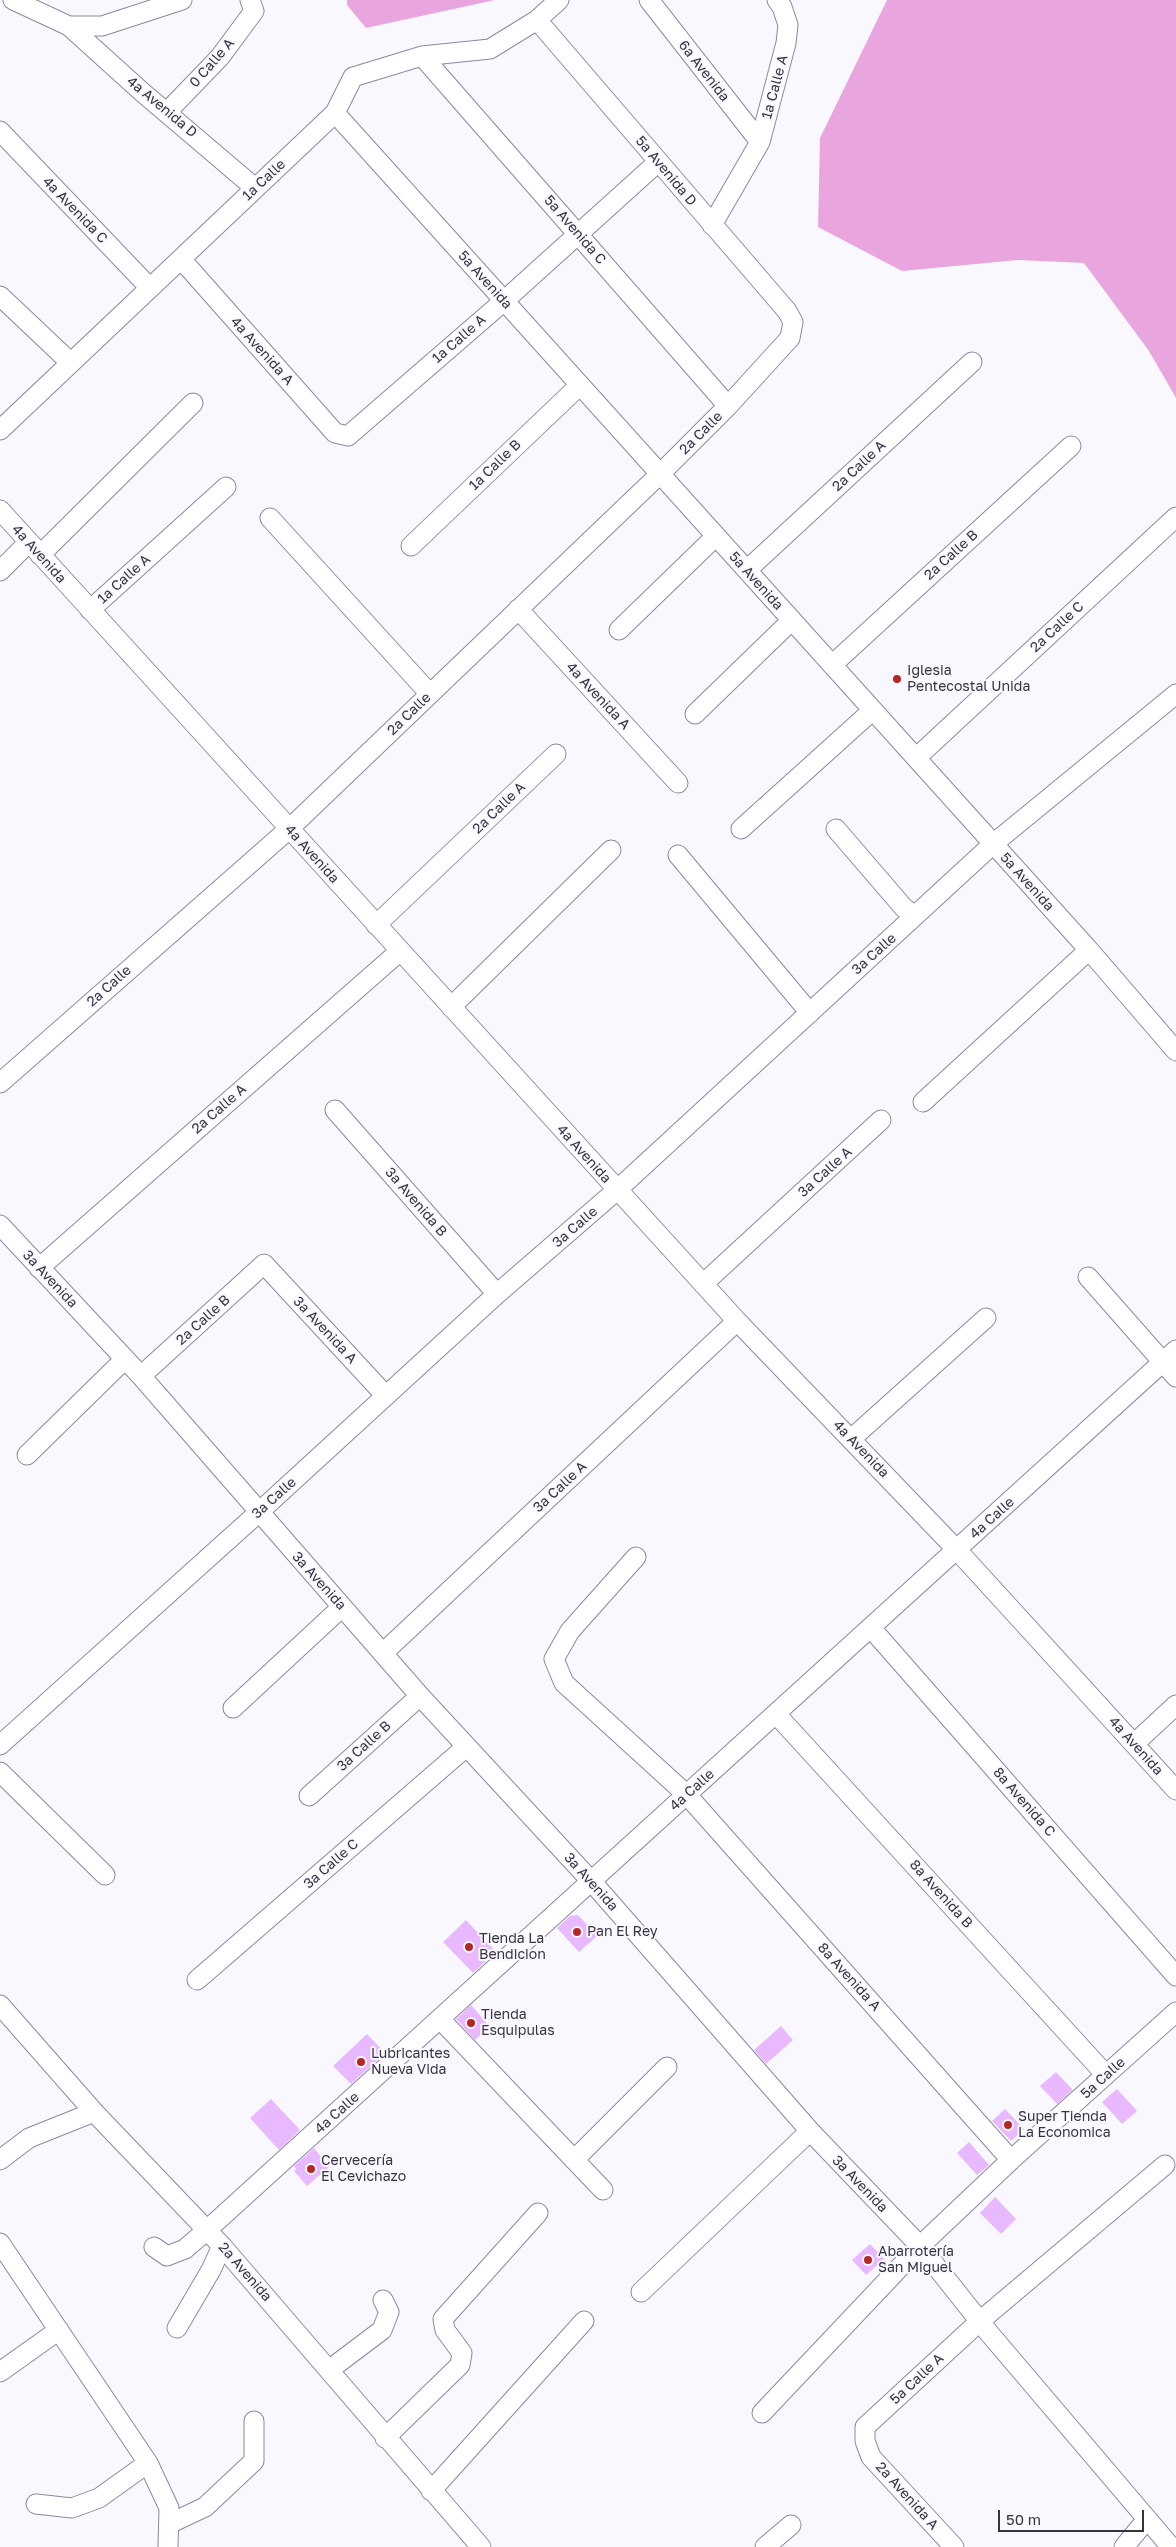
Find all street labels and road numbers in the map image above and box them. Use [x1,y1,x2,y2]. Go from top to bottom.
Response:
street label: 0 Calle A [186,35,238,91]
street label: 6a Avenida [675,37,733,105]
street label: 1a Calle A [758,53,792,121]
street label: 4a Avenida D [124,73,200,141]
street label: 5a Avenida D [632,133,700,209]
street label: 1a Calle [239,156,289,204]
street label: 4a Avenida C [39,173,111,247]
street label: 5a Avenida C [541,192,609,268]
street label: 5a Avenida [454,247,516,313]
street label: 1a Calle A [429,311,489,367]
street label: 4a Avenida A [227,313,297,389]
street label: 2a Calle [676,408,726,458]
street label: 1a Calle B [466,436,524,494]
street label: 2a Calle A [829,437,889,495]
street label: 4a Avenida [8,521,70,587]
street label: 2a Calle B [921,526,981,584]
street label: 5a Avenida [725,548,787,614]
street label: 1a Calle A [94,551,154,607]
street label: 2a Calle C [1027,598,1087,656]
street label: 4a Avenida A [563,659,633,733]
street label: 2a Calle [384,689,434,739]
street label: 2a Calle A [469,779,529,837]
street label: 4a Avenida [281,821,343,887]
street label: 5a Avenida [996,849,1058,915]
street label: 3a Calle [848,930,900,978]
street label: 2a Calle [83,962,135,1010]
street label: 2a Calle A [188,1081,250,1137]
street label: 4a Avenida [553,1121,615,1187]
street label: 3a Calle A [795,1143,855,1201]
street label: 3a Avenida B [382,1164,450,1240]
street label: 3a Calle [549,1203,601,1251]
street label: 3a Avenida [19,1247,81,1311]
street label: 2a Calle B [173,1291,233,1349]
street label: 3a Avenida A [290,1293,360,1367]
street label: 4a Avenida [830,1417,892,1481]
street label: 3a Calle A [530,1458,590,1516]
street label: 3a Calle [248,1474,300,1522]
street label: 4a Calle [966,1494,1018,1542]
street label: 3a Avenida [288,1548,350,1614]
street label: 4a Avenida [1105,1713,1167,1779]
street label: 3a Calle B [334,1717,394,1775]
street label: 8a Avenida C [989,1764,1059,1840]
street label: 4a Calle [666,1766,718,1814]
street label: 3a Calle C [300,1836,362,1892]
street label: 3a Avenida [560,1849,622,1915]
street label: 8a Avenida B [906,1856,976,1932]
street label: 8a Avenida A [814,1939,884,2015]
street label: 5a Calle [1077,2054,1129,2102]
street label: 4a Calle [311,2089,363,2137]
street label: 3a Avenida [829,2152,891,2216]
street label: 2a Avenida [215,2239,275,2305]
street label: 5a Calle A [887,2350,947,2408]
street label: 2a Avenida A [872,2459,942,2533]

